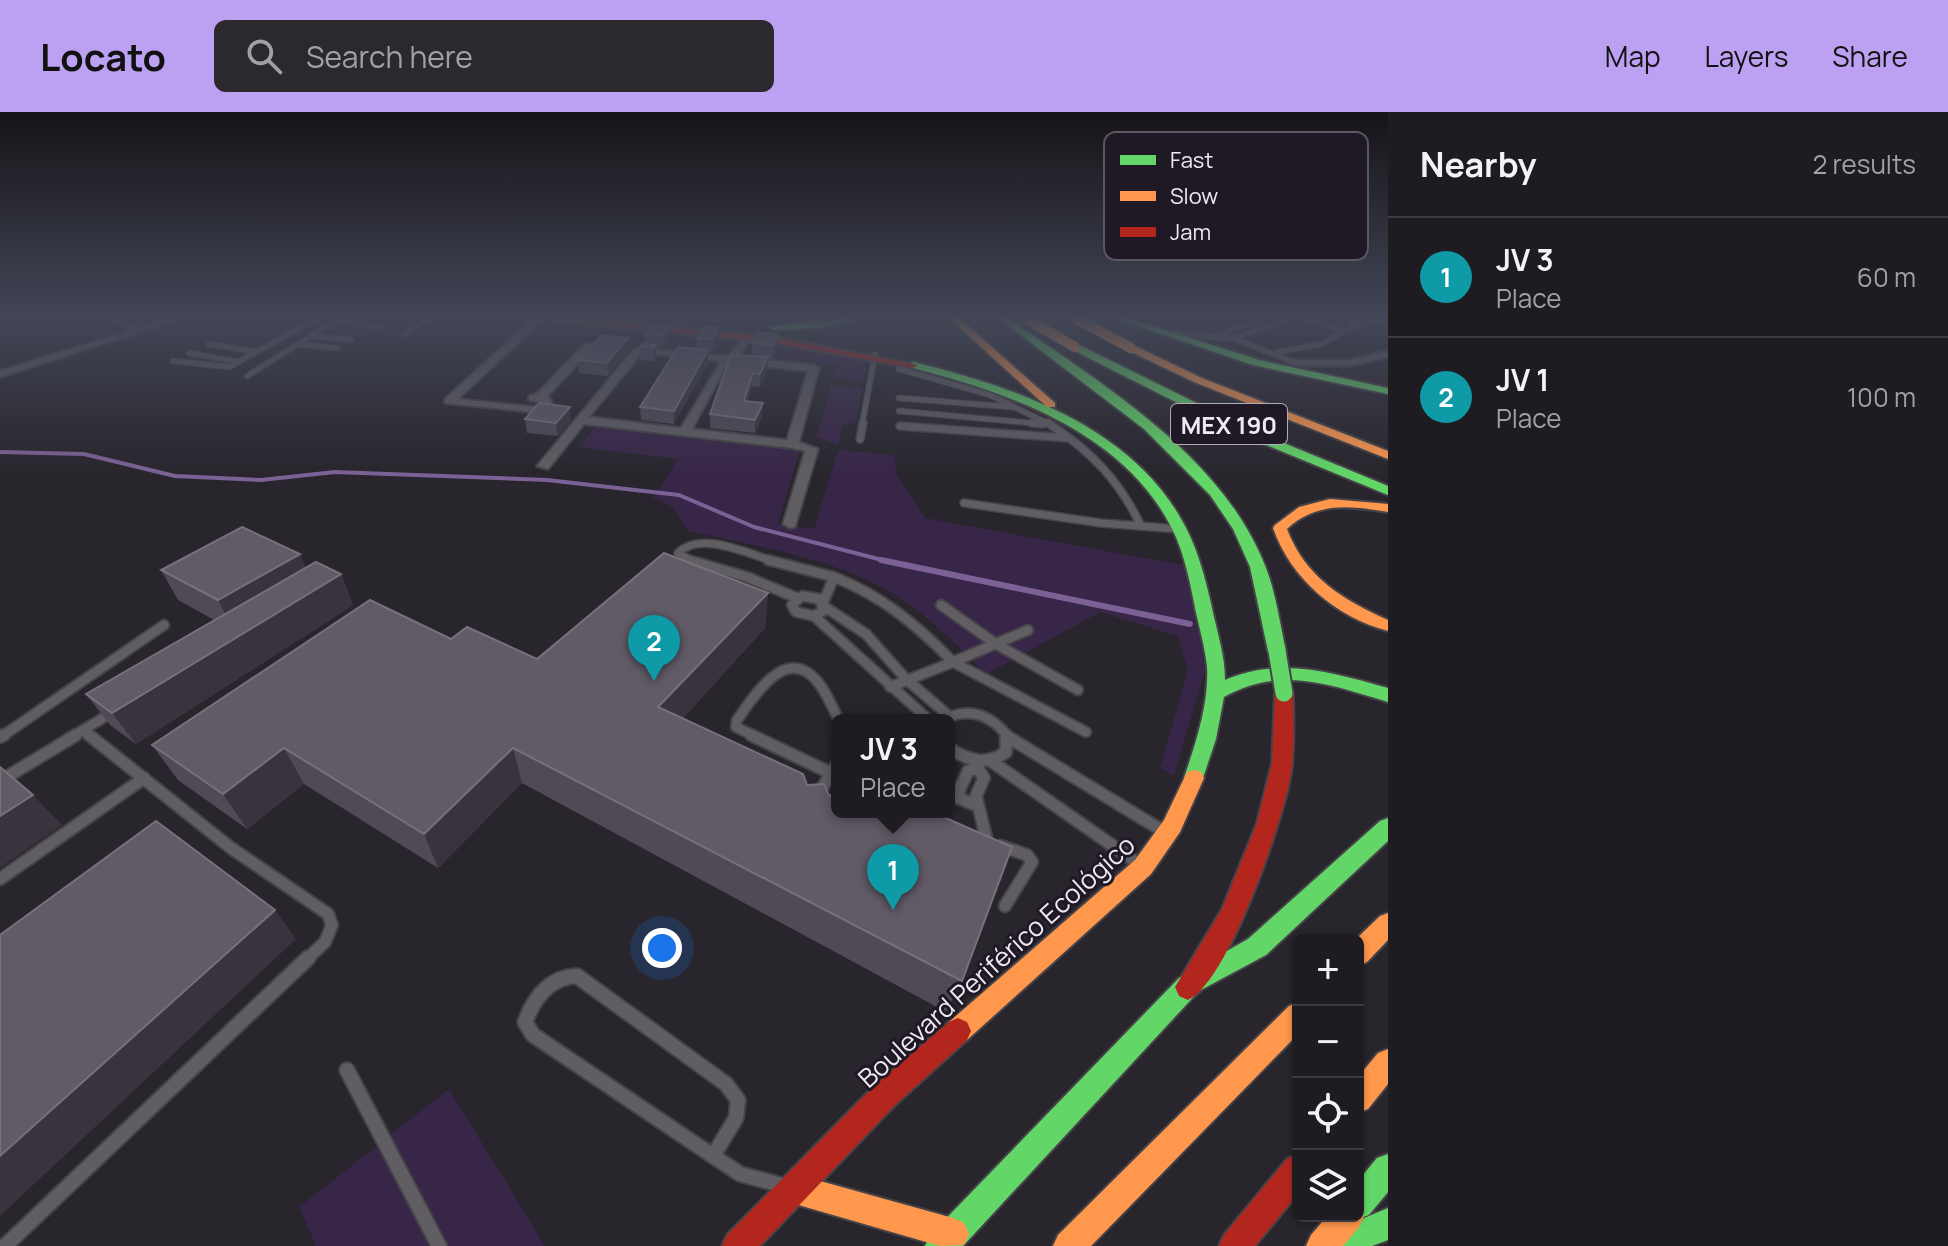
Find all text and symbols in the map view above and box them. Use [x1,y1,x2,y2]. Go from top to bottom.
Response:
search box [214,20,774,92]
text: Locato [40,30,166,82]
icon: search [242,34,286,78]
text: Search here [306,36,473,77]
text: Map [1605,37,1661,75]
text: Layers [1705,37,1788,75]
text: Share [1832,37,1908,75]
legend [1104,132,1368,260]
text: Nearby [1420,141,1536,187]
text: Fast [1170,145,1213,175]
text: 2 results [1812,146,1916,182]
text: Slow [1170,181,1218,211]
text: Jam [1170,217,1211,247]
text: JV 3 [1496,239,1554,280]
text: 1 [1440,259,1452,295]
text: 60 m [1857,259,1916,295]
text: Place [1496,280,1561,316]
text: JV 1 [1496,359,1549,400]
text: 2 [1438,379,1454,415]
text: 100 m [1847,379,1916,415]
text: Place [1496,400,1561,436]
road number: MEX 190 [1171,404,1287,444]
pin: 2 [628,615,680,681]
popup [831,714,955,818]
text: JV 3 [860,728,918,769]
text: Place [860,769,926,805]
street label: Boulevard Periférico Ecológico [850,827,1142,1095]
pin: 1 [867,844,919,910]
your location [642,928,682,968]
map controls [1292,934,1364,1222]
button: + [1292,934,1364,1006]
button: − [1292,1006,1364,1078]
button: locate [1292,1078,1364,1150]
button: layers [1292,1150,1364,1222]

